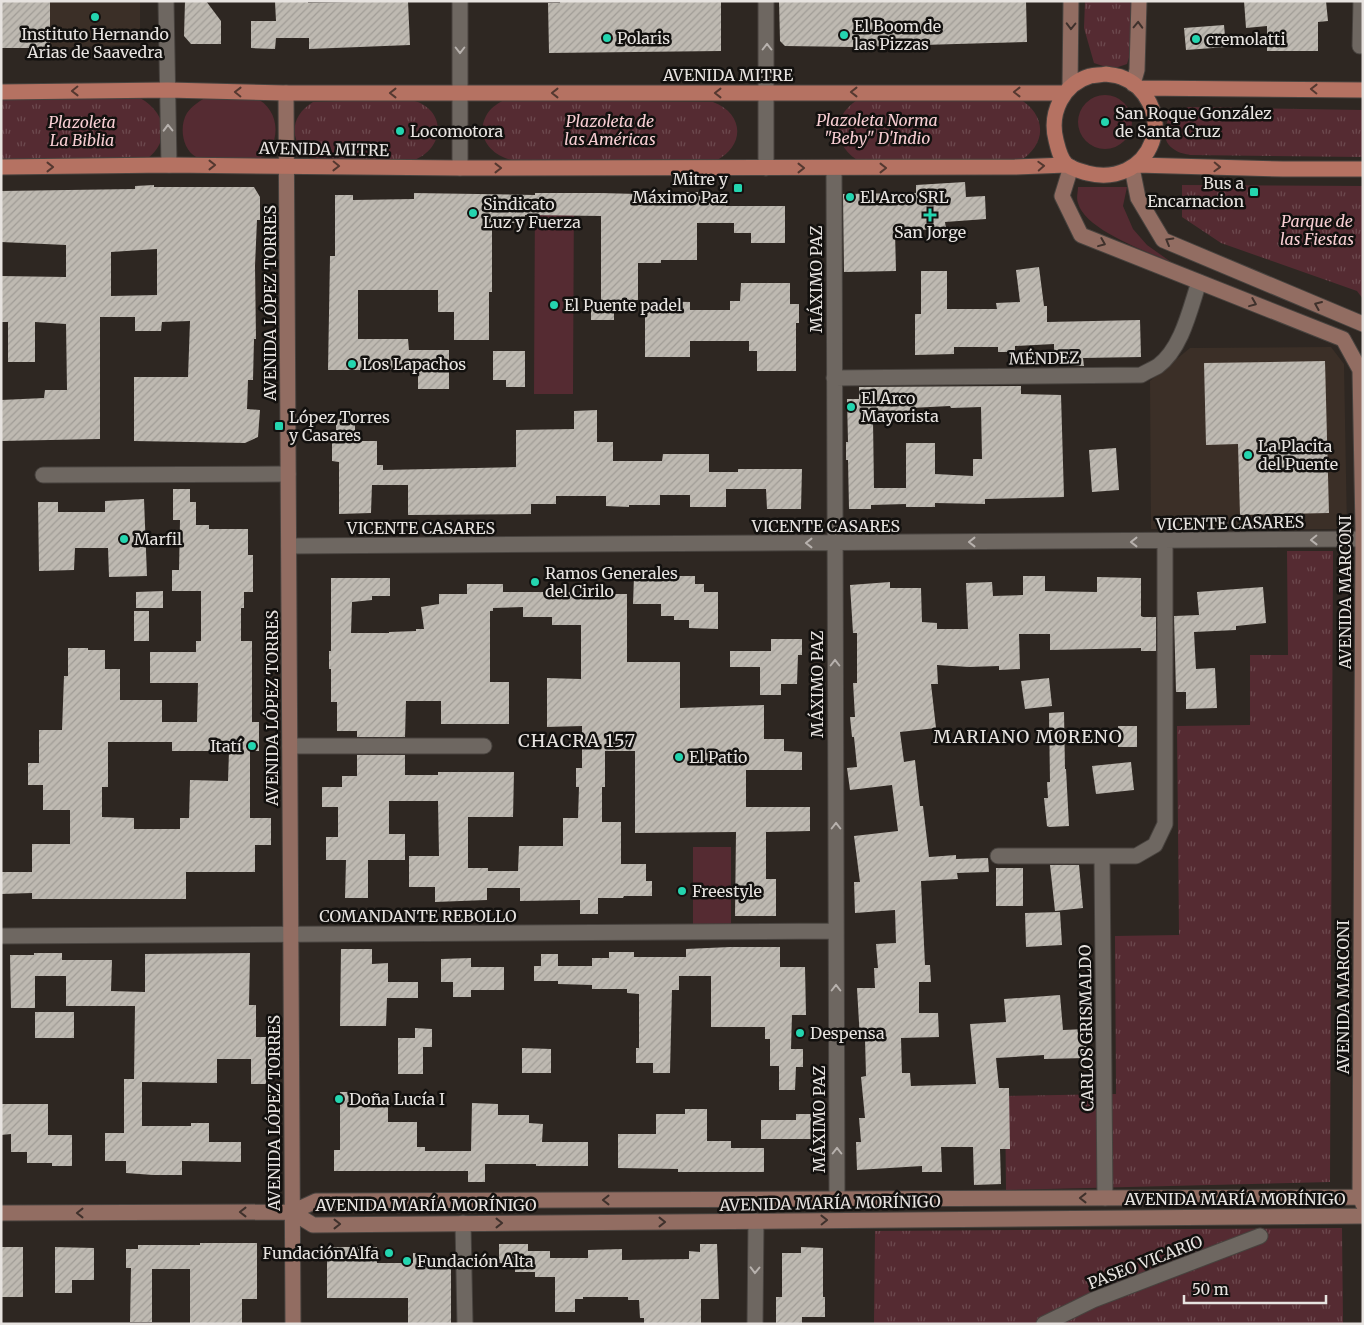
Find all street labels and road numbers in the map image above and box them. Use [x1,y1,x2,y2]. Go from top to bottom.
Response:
street label: AVENIDA MITRE [662,65,794,85]
street label: AVENIDA MITRE [258,138,390,160]
street label: AVENIDA LÓPEZ TORRES [260,205,280,402]
street label: MÁXIMO PAZ [806,225,826,333]
street label: MÉNDEZ [1008,347,1080,369]
street label: VICENTE CASARES [1155,512,1304,534]
street label: AVENIDA MARCONI [1335,515,1355,670]
street label: VICENTE CASARES [751,516,900,536]
street label: VICENTE CASARES [346,518,495,538]
street label: AVENIDA LÓPEZ TORRES [262,610,282,807]
street label: MÁXIMO PAZ [807,630,827,738]
street label: COMANDANTE REBOLLO [319,906,517,926]
street label: AVENIDA MARCONI [1333,920,1353,1075]
street label: CARLOS GRISMALDO [1075,944,1097,1112]
street label: AVENIDA LÓPEZ TORRES [264,1015,284,1212]
street label: MÁXIMO PAZ [809,1065,829,1173]
street label: AVENIDA MARÍA MORÍNIGO [1123,1189,1346,1209]
street label: AVENIDA MARÍA MORÍNIGO [718,1191,941,1215]
street label: AVENIDA MARÍA MORÍNIGO [314,1195,537,1215]
street label: PASEO VICARIO [1085,1231,1206,1293]

